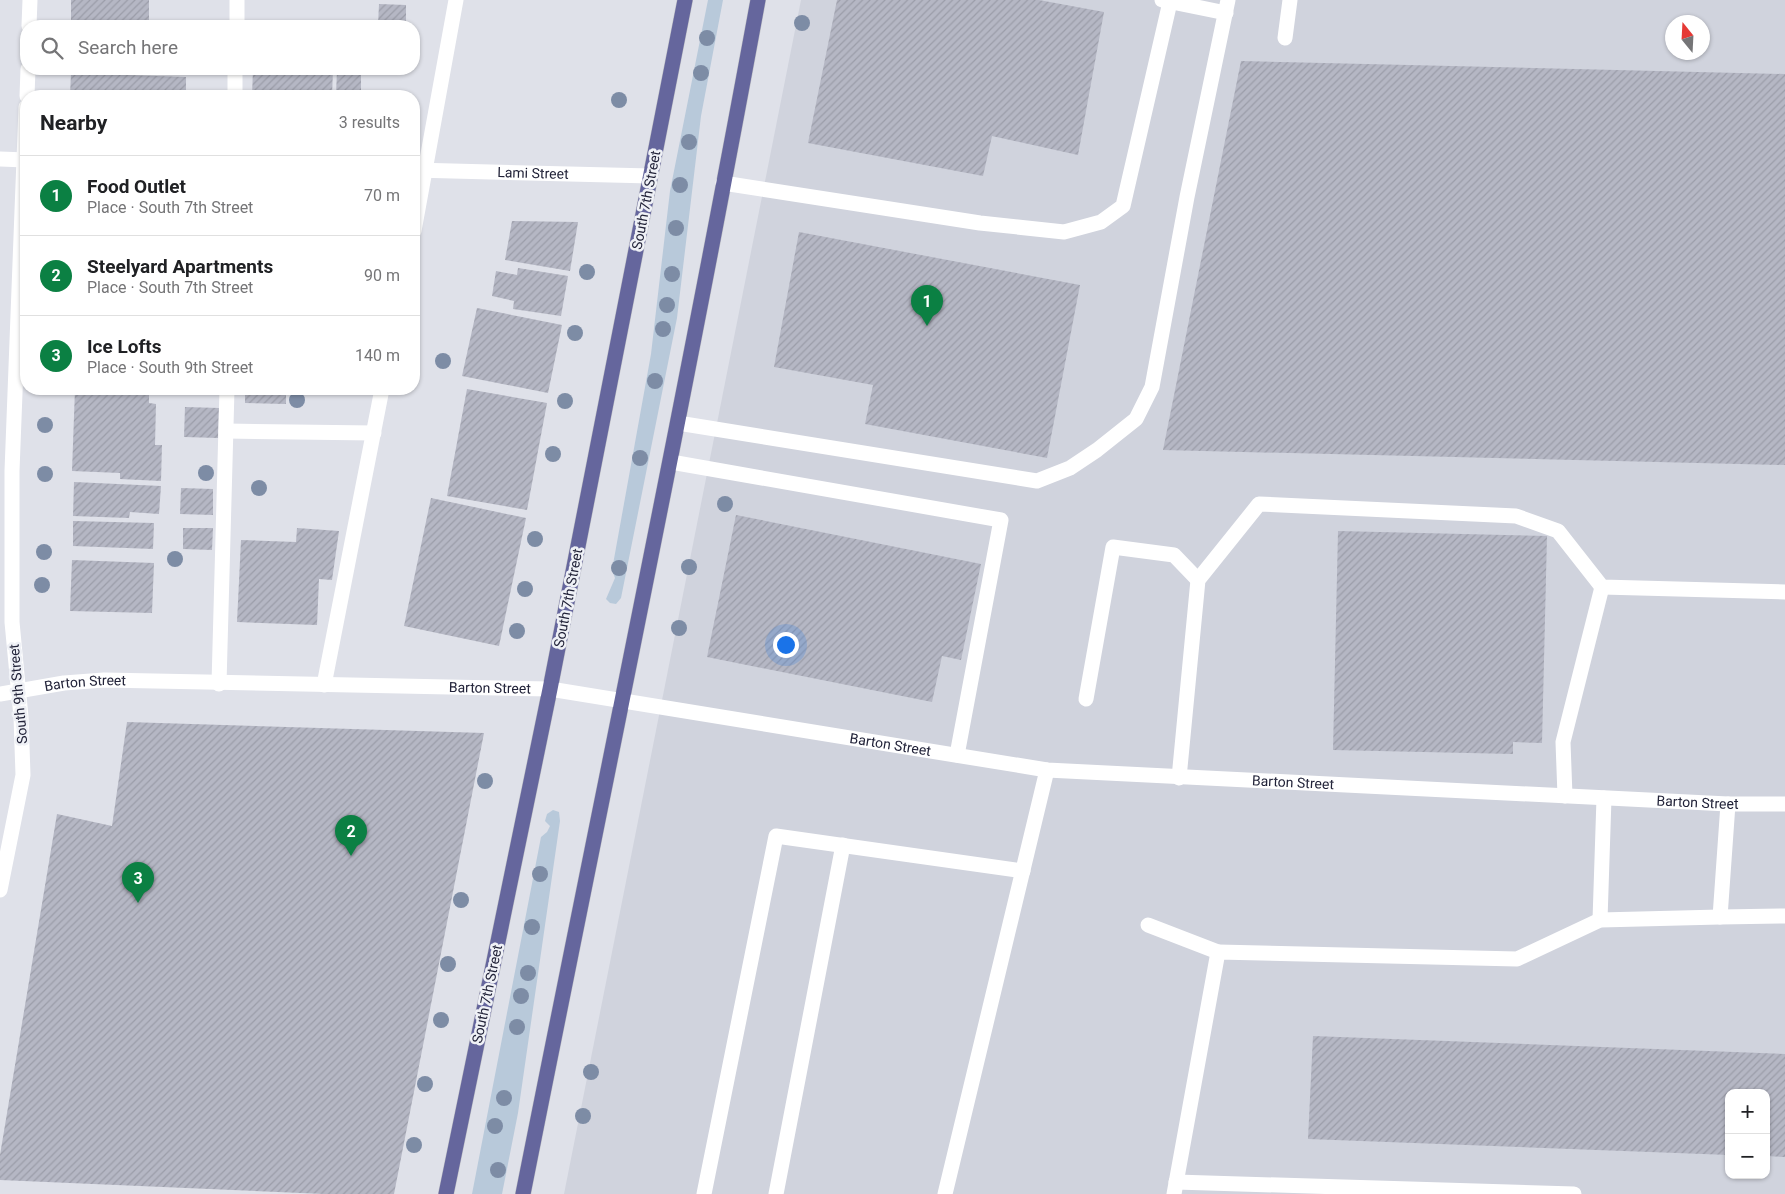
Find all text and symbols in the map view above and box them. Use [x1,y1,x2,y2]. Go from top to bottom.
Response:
north arrow [1665,15,1710,60]
search box [20,20,420,75]
icon: search [38,34,66,62]
text: Search here [78,36,178,59]
text: Nearby [40,111,107,135]
text: 3 results [339,113,400,132]
street label: South 7th Street [629,149,664,251]
street label: Lami Street [497,164,569,182]
text: Food Outlet [87,175,186,198]
text: 1 [51,186,61,205]
text: 70 m [364,186,400,205]
text: Place · South 7th Street [87,198,253,217]
text: Steelyard Apartments [87,255,273,278]
text: 2 [51,266,61,285]
text: 90 m [364,266,400,285]
text: Place · South 7th Street [87,278,253,297]
pin: 1 [911,285,943,326]
text: Ice Lofts [87,335,161,358]
text: 3 [51,346,61,365]
text: 140 m [355,346,400,365]
text: Place · South 9th Street [87,358,253,377]
street label: South 7th Street [551,547,586,649]
your location [773,632,799,658]
street label: South 9th Street [6,643,30,745]
street label: Barton Street [43,672,127,694]
street label: Barton Street [449,679,531,697]
street label: Barton Street [849,730,933,759]
street label: Barton Street [1252,772,1335,792]
street label: Barton Street [1656,792,1739,812]
pin: 2 [335,815,367,856]
pin: 3 [122,862,154,903]
street label: South 7th Street [469,943,505,1045]
map controls [1725,1089,1770,1179]
button: + [1725,1089,1770,1134]
button: − [1725,1134,1770,1179]

